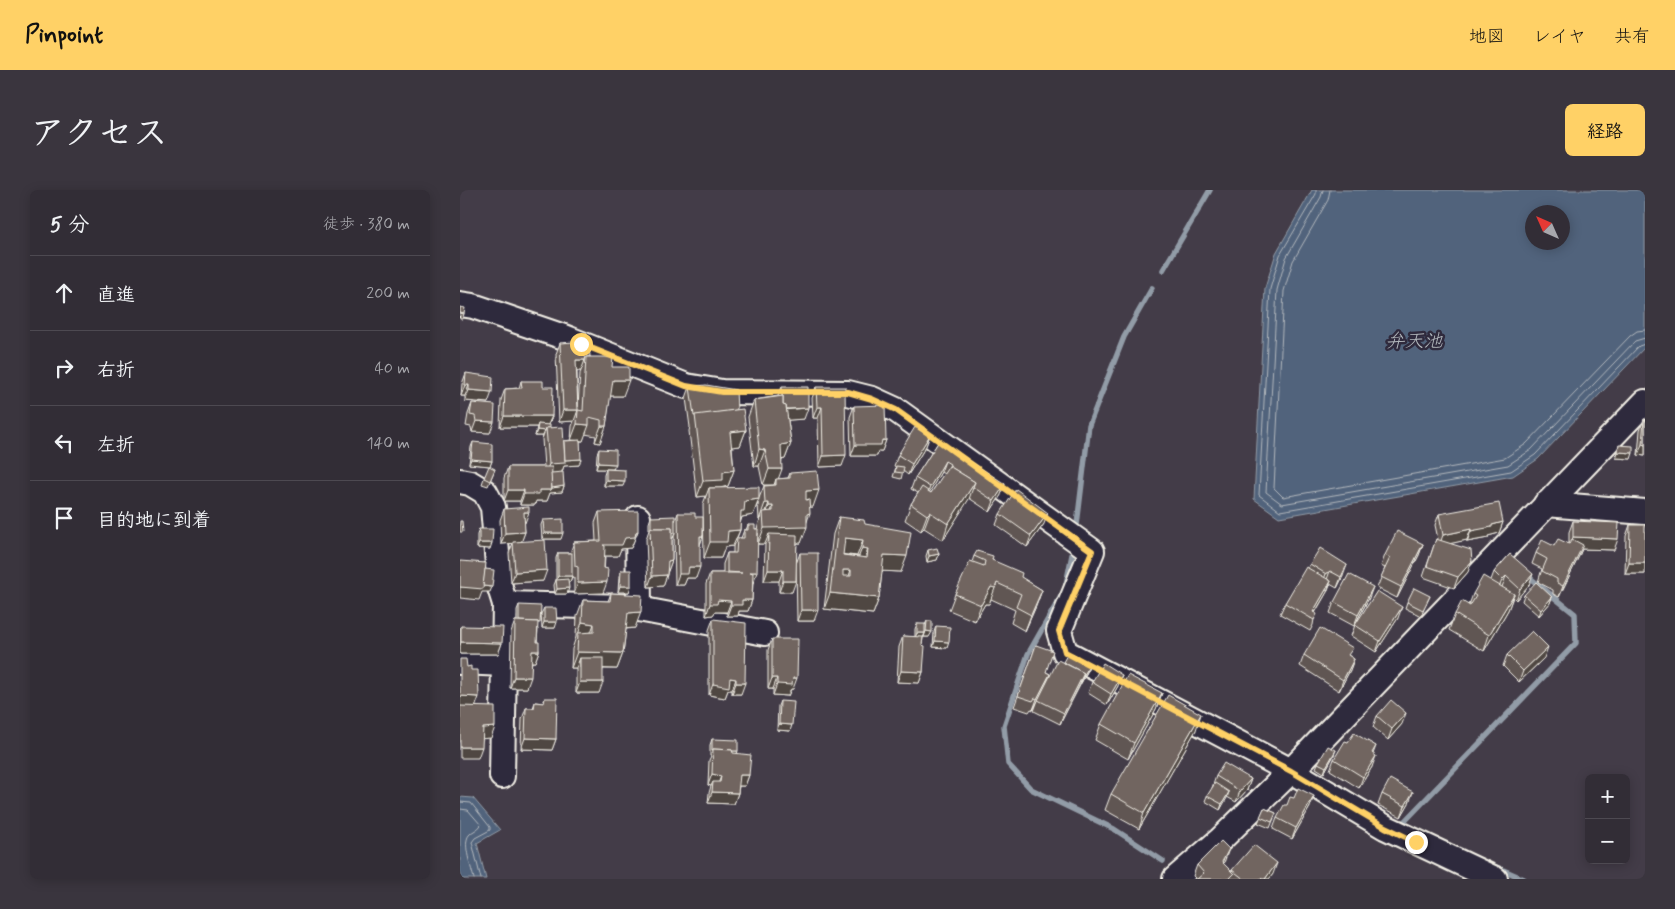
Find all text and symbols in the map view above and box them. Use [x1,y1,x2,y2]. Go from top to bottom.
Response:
text: Pinpoint [25,20,103,51]
text: 地図 [1469,25,1505,49]
text: レイヤ [1533,25,1586,49]
text: 共有 [1614,25,1650,49]
button: 経路 [1565,104,1645,156]
text: アクセス [30,111,168,157]
north arrow [1525,205,1570,250]
text: 5 分 [50,211,89,239]
text: 徒歩 · 380 m [323,214,410,235]
icon: ahead [50,279,78,307]
text: 直進 [97,283,135,308]
text: 200 m [366,283,410,304]
water label: 弁天池 [1385,329,1443,354]
route start [570,333,593,356]
icon: right [50,354,78,382]
text: 右折 [97,358,135,383]
text: 40 m [374,358,410,379]
icon: left [50,429,78,457]
text: 左折 [97,433,135,458]
text: 140 m [366,433,410,454]
icon: arrive [50,504,78,532]
text: 目的地に到着 [97,508,211,533]
map controls [1585,774,1630,864]
button: + [1585,774,1630,819]
button: − [1585,819,1630,864]
route end [1405,831,1428,854]

